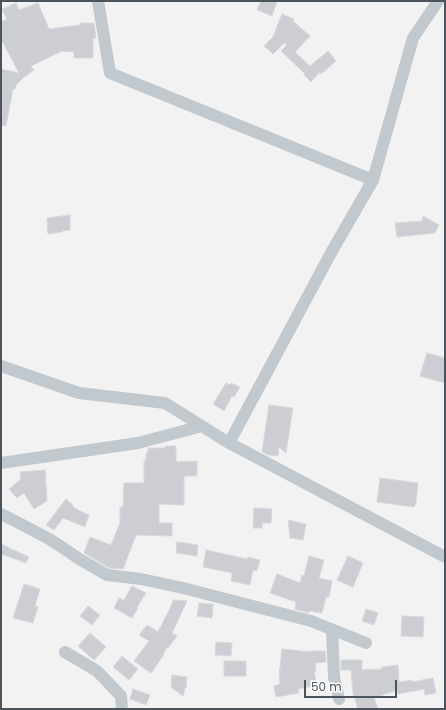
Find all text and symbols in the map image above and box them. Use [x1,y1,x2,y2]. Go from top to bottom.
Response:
scale bar [306,672,399,698]
text: 50 m [311,678,342,695]

